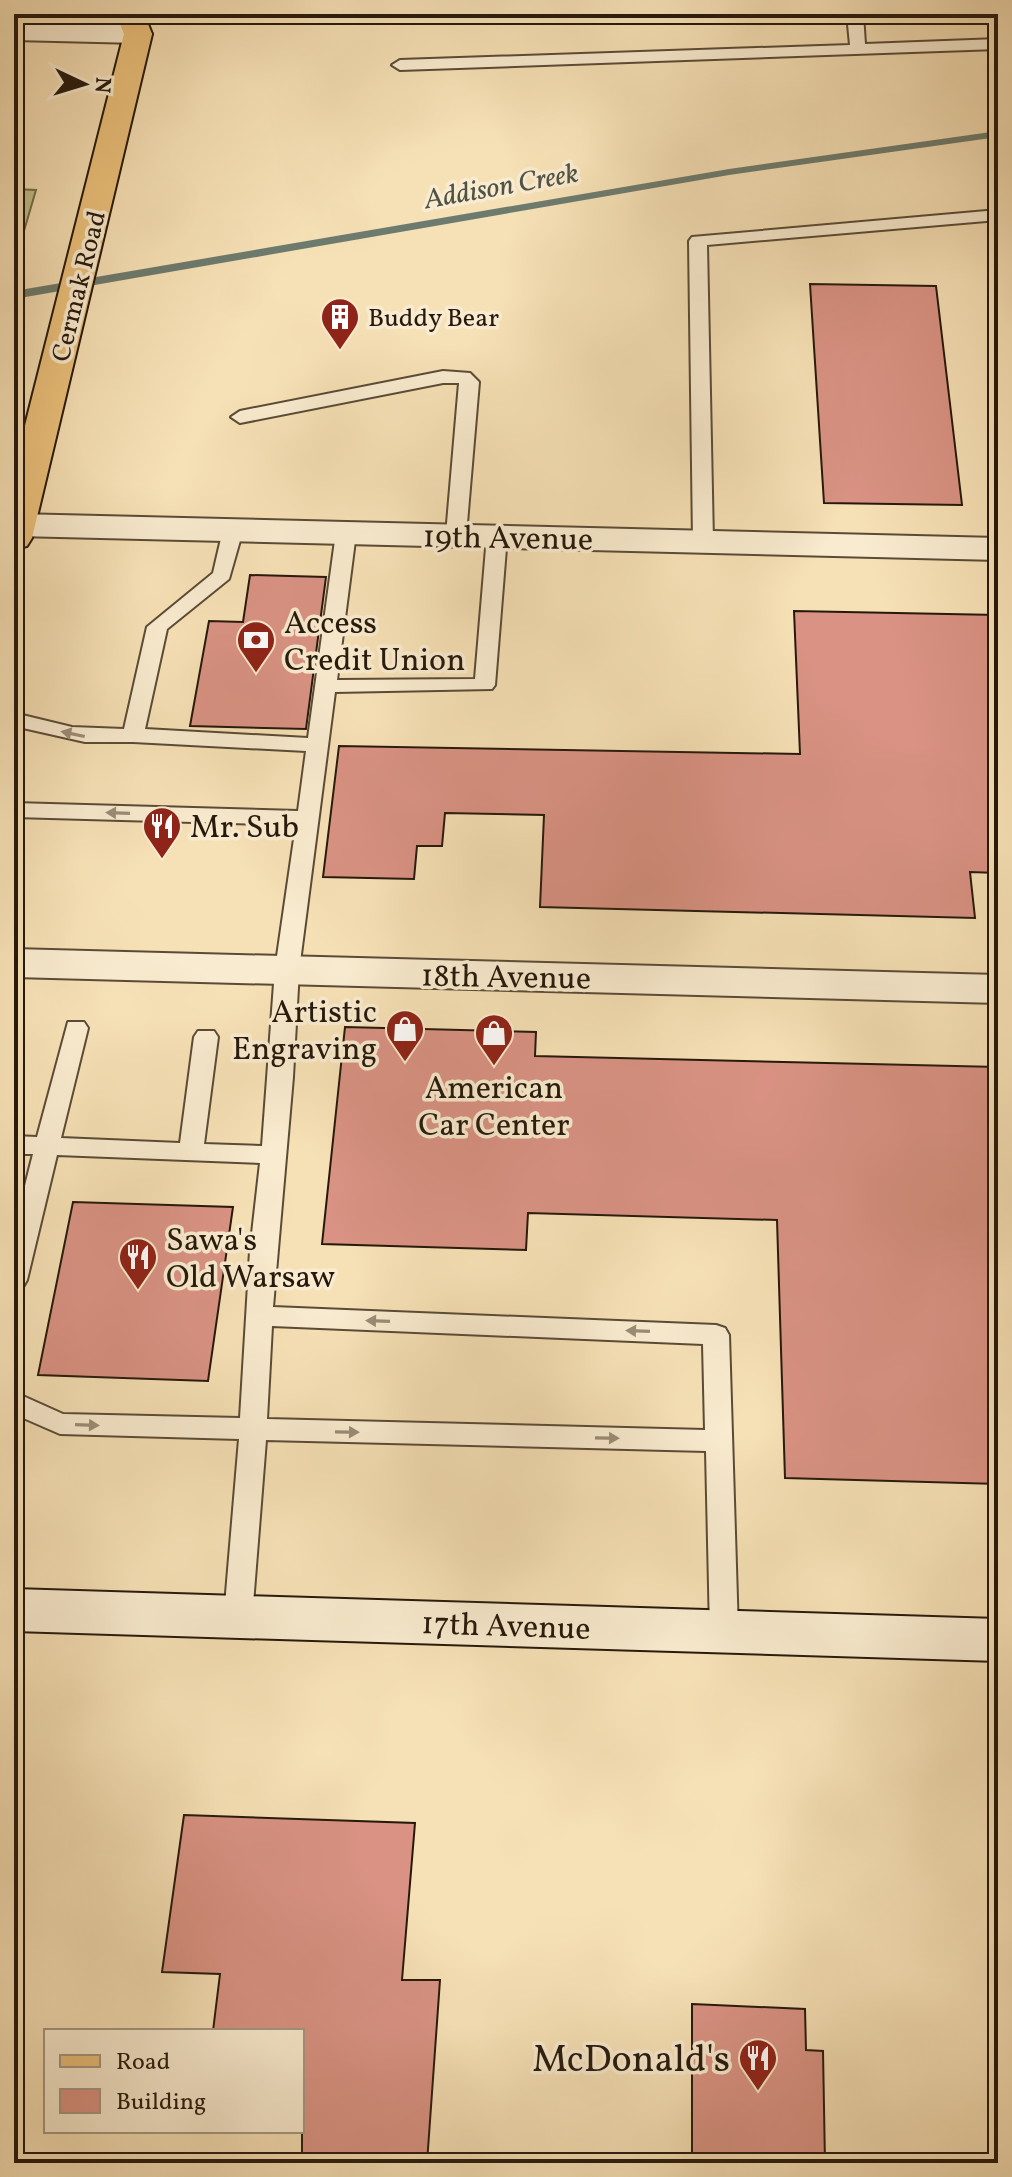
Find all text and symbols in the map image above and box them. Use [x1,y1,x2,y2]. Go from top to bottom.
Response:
north arrow [44,44,124,124]
text: N [85,76,117,94]
water label: Addison Creek [420,155,582,220]
street label: Cermak Road [44,207,116,366]
building icon: Buddy Bear [319,296,361,351]
place label: Buddy Bear [368,301,499,337]
street label: 19th Avenue [422,517,594,563]
place label: Access Credit Union [284,603,465,684]
bank icon: Access Credit Union [235,619,277,674]
one-way arrow [60,728,85,740]
restaurant icon: Mr. Sub [141,805,183,860]
one-way arrow [105,807,130,819]
place label: Mr. Sub [190,807,299,851]
street label: 18th Avenue [421,956,591,1002]
place label: Artistic Engraving [232,992,377,1073]
shop icon: Artistic Engraving [384,1008,426,1063]
shop icon: American Car Center [473,1012,515,1067]
place label: American Car Center [418,1068,570,1149]
place label: Sawa's Old Warsaw [166,1220,335,1301]
restaurant icon: Sawa's Old Warsaw [117,1236,159,1291]
one-way arrow [365,1314,390,1327]
one-way arrow [625,1325,650,1338]
one-way arrow [75,1419,100,1431]
one-way arrow [335,1425,360,1438]
one-way arrow [595,1432,620,1444]
street label: 17th Avenue [421,1603,591,1653]
legend [44,2029,304,2133]
place label: McDonald's [532,2035,730,2088]
restaurant icon: McDonald's [737,2037,779,2092]
text: Road [116,2046,170,2080]
text: Building [116,2086,206,2120]

